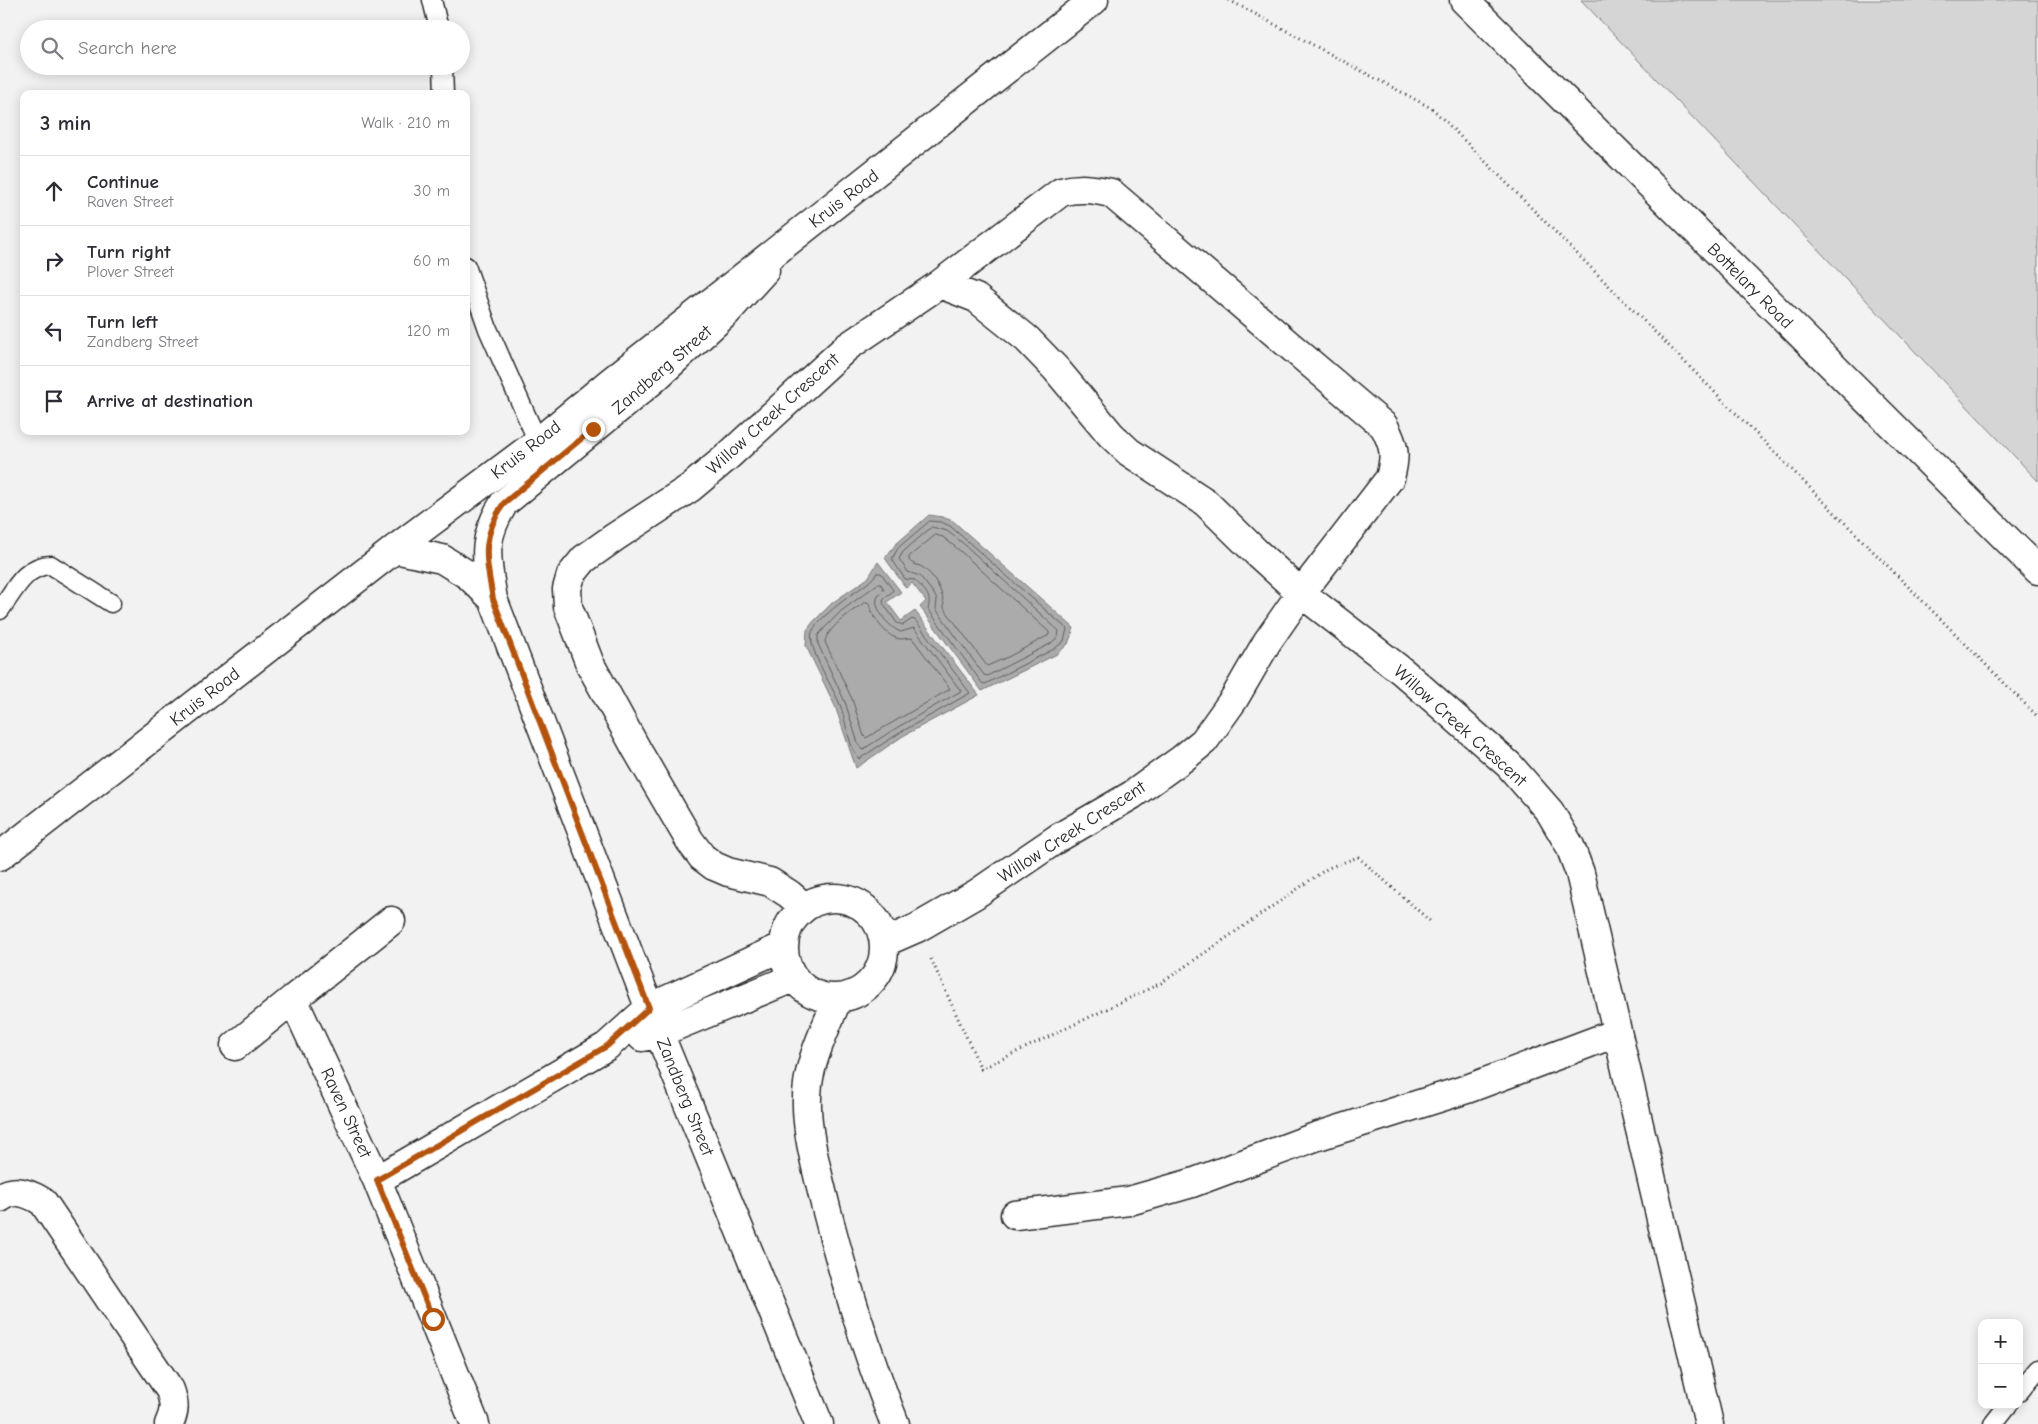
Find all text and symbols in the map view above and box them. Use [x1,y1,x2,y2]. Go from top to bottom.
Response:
search box [20,20,470,75]
icon: search [38,34,66,62]
text: Search here [78,37,177,59]
text: 3 min [40,111,91,135]
text: Walk · 210 m [361,114,450,132]
street label: Kruis Road [805,165,883,233]
text: Continue [87,171,159,193]
icon: ahead [40,177,68,205]
text: 30 m [414,182,450,200]
text: Raven Street [87,193,173,211]
street label: Bottelary Road [1703,239,1797,333]
text: Turn right [87,241,171,263]
icon: right [40,247,68,275]
text: 60 m [413,252,450,270]
text: Plover Street [87,263,174,281]
text: Turn left [87,311,158,333]
icon: left [40,317,68,345]
street label: Zandberg Street [608,320,717,419]
text: 120 m [407,322,450,340]
text: Zandberg Street [87,333,198,351]
street label: Willow Creek Crescent [702,348,844,479]
icon: arrive [40,387,68,415]
text: Arrive at destination [87,390,253,412]
street label: Kruis Road [487,416,565,484]
route end [582,418,605,441]
street label: Willow Creek Crescent [1389,661,1531,792]
street label: Kruis Road [166,663,244,731]
street label: Willow Creek Crescent [994,776,1150,887]
street label: Zandberg Street [652,1035,718,1160]
street label: Raven Street [316,1065,376,1162]
route start [422,1308,445,1331]
map controls [1978,1319,2023,1409]
button: + [1978,1319,2023,1364]
button: − [1978,1364,2023,1409]

